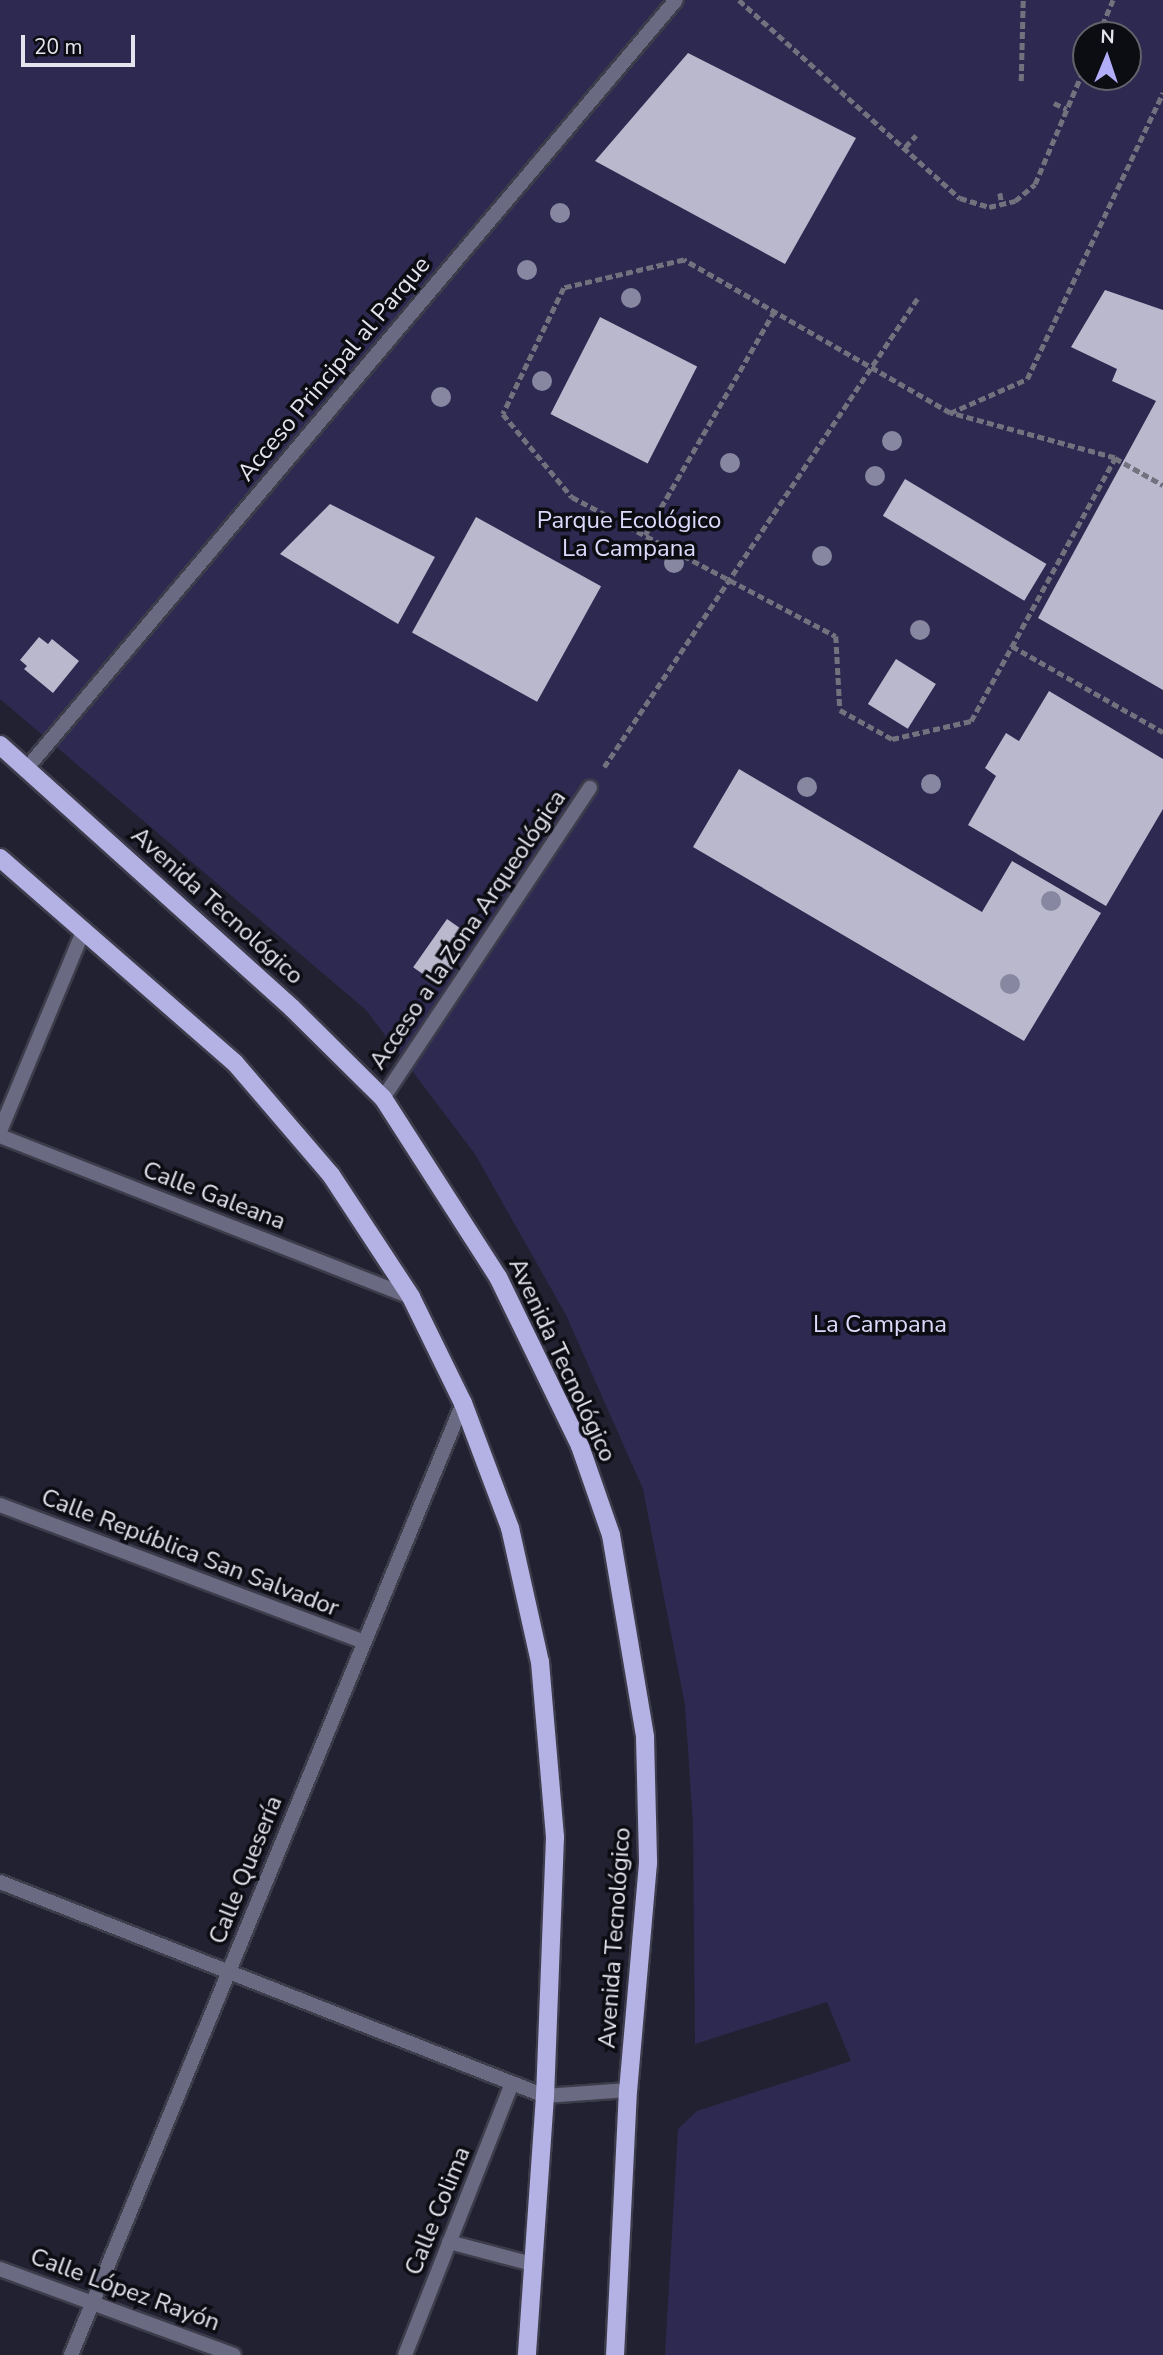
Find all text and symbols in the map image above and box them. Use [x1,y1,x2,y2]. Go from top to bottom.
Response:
scale bar [24,21,138,65]
north arrow [1072,21,1142,91]
text: N [1100,24,1115,50]
text: 20 m [34,33,83,61]
street label: Acceso Principal al Parque [232,251,436,487]
park label: Parque Ecológico La Campana [537,507,721,563]
street label: Acceso a la Zona Arqueológica [364,785,572,1075]
street label: Avenida Tecnológico [125,821,309,991]
street label: Calle Galeana [139,1156,289,1236]
street label: Avenida Tecnológico [502,1254,622,1466]
park label: La Campana [813,1311,947,1339]
street label: Calle República San Salvador [37,1483,343,1623]
street label: Calle Quesería [203,1792,289,1948]
street label: Avenida Tecnológico [593,1826,637,2050]
street label: Calle Colima [399,2143,477,2279]
street label: Calle López Rayón [26,2242,224,2338]

